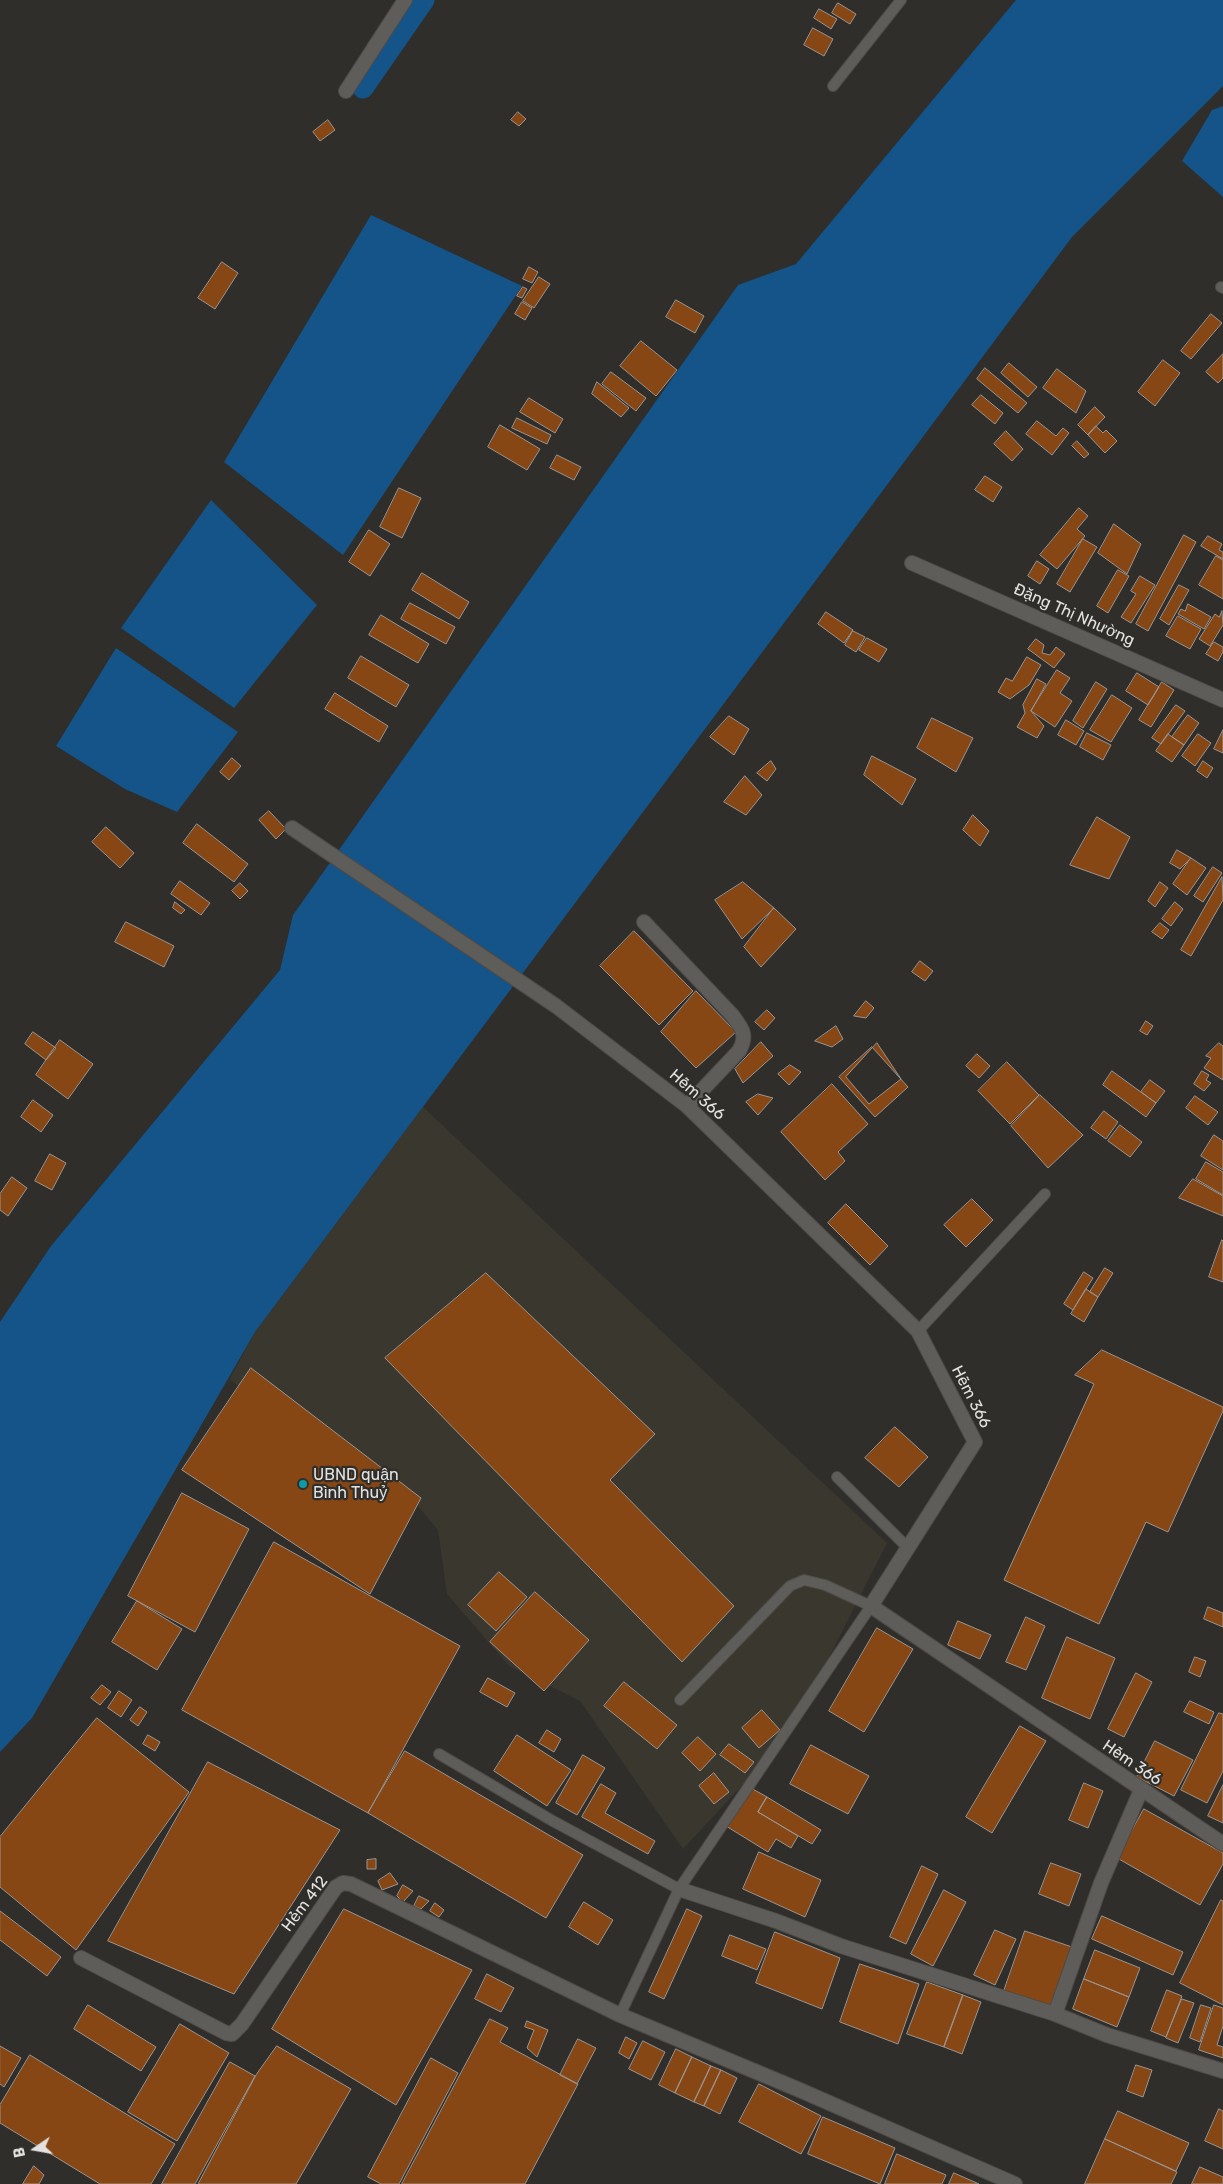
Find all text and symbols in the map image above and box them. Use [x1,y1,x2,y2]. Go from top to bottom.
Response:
street label: Đặng Thị Nhường [1010,580,1138,650]
street label: Hẽm 366 [665,1066,729,1124]
street label: Hẽm 366 [947,1363,995,1431]
place label: UBND quận Bình Thuỷ [313,1465,399,1503]
marker: UBND quận Bình Thuỷ [297,1478,309,1490]
street label: Hẽm 366 [1099,1736,1165,1790]
street label: Hẻm 412 [278,1873,332,1935]
north arrow [10,2124,60,2174]
text: B [11,2146,29,2159]

